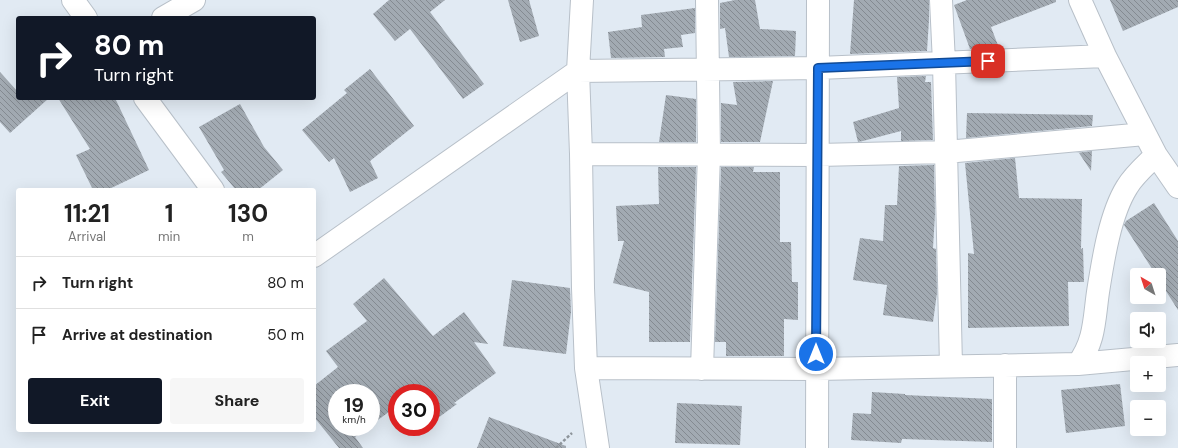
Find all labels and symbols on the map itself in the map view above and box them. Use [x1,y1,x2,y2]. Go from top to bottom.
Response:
pin [971,44,1005,78]
north arrow [1130,268,1166,304]
position arrow [795,333,837,375]
speed limit sign: 30 [388,384,440,436]

